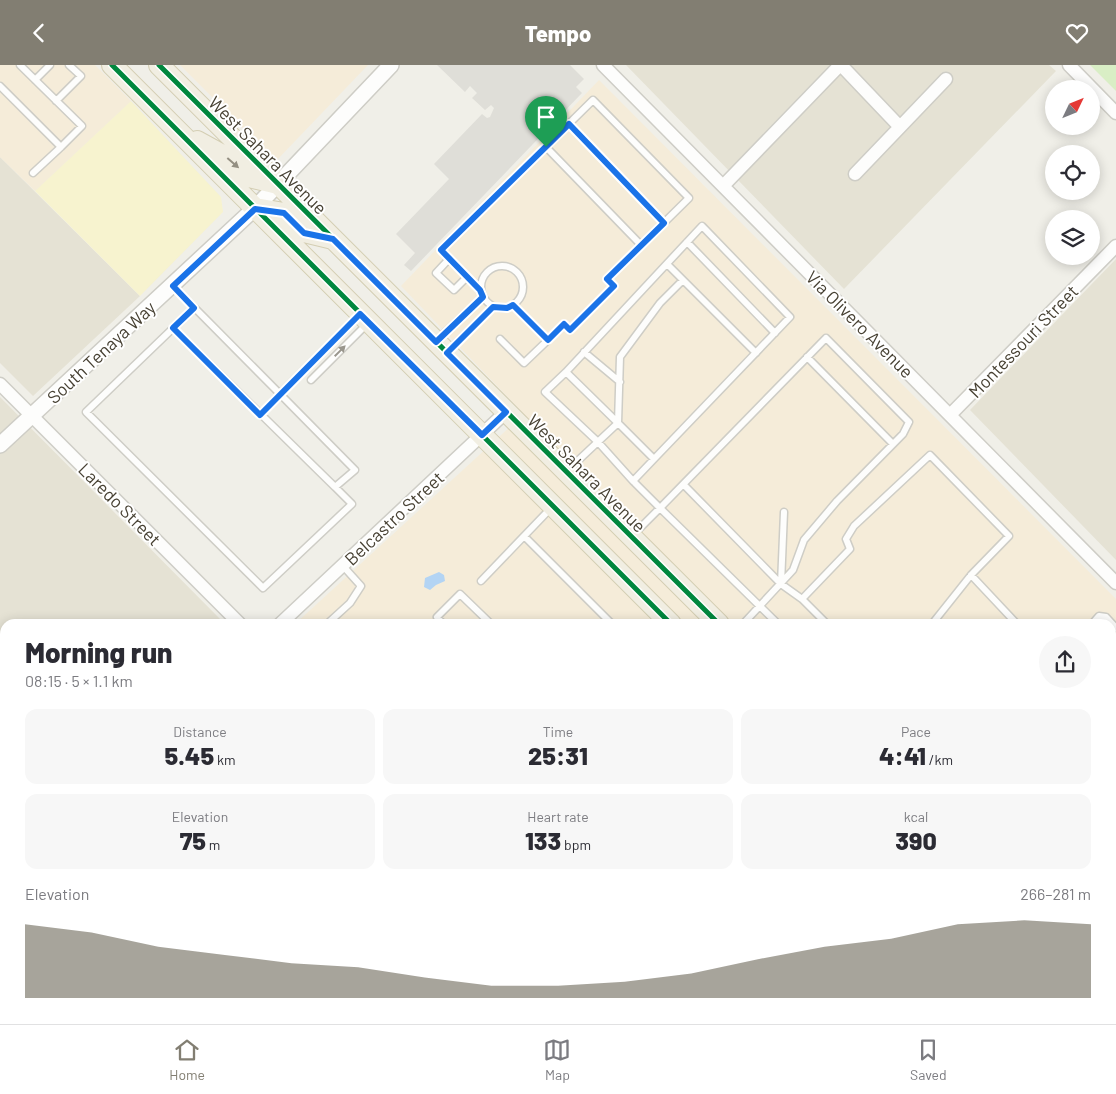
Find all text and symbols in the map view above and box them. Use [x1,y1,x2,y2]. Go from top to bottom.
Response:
icon: back [25,19,53,47]
icon: heart [1063,19,1091,47]
text: Tempo [525,20,591,46]
north arrow [1045,80,1100,135]
map controls [1045,80,1100,265]
street label: West Sahara Avenue [204,91,332,219]
pin [525,96,567,147]
icon: arrive [532,103,560,131]
button: locate [1045,145,1100,200]
one-way arrow [226,157,239,168]
button: layers [1045,210,1100,265]
street label: Via Olivero Avenue [802,266,918,382]
street label: Montessouri Street [964,280,1082,402]
street label: South Tenaya Way [42,296,160,408]
one-way arrow [334,345,346,357]
street label: West Sahara Avenue [523,409,651,537]
street label: Laredo Street [74,458,166,550]
street label: Belcastro Street [340,466,448,570]
text: Morning run [25,635,173,669]
button: share [1039,636,1091,688]
text: 08:15 · 5 × 1.1 km [25,671,133,690]
text: Distance [173,723,227,740]
text: Time [543,723,573,740]
text: Pace [901,723,931,740]
text: 5.45 [164,740,214,770]
text: 25:31 [528,740,588,770]
text: 4:41 [879,740,926,770]
text: km [214,751,236,768]
text: /km [926,751,953,768]
text: Elevation [172,808,228,825]
text: Heart rate [527,808,589,825]
text: kcal [904,808,928,825]
text: 75 [180,825,206,855]
text: 133 [525,825,561,855]
text: 390 [895,825,937,855]
text: m [206,836,220,853]
text: bpm [561,836,591,853]
text: Elevation [25,884,89,903]
text: 266–281 m [1020,884,1091,903]
tab: Home [169,1036,205,1083]
tab: Map [543,1036,571,1083]
tab: Saved [910,1036,947,1083]

